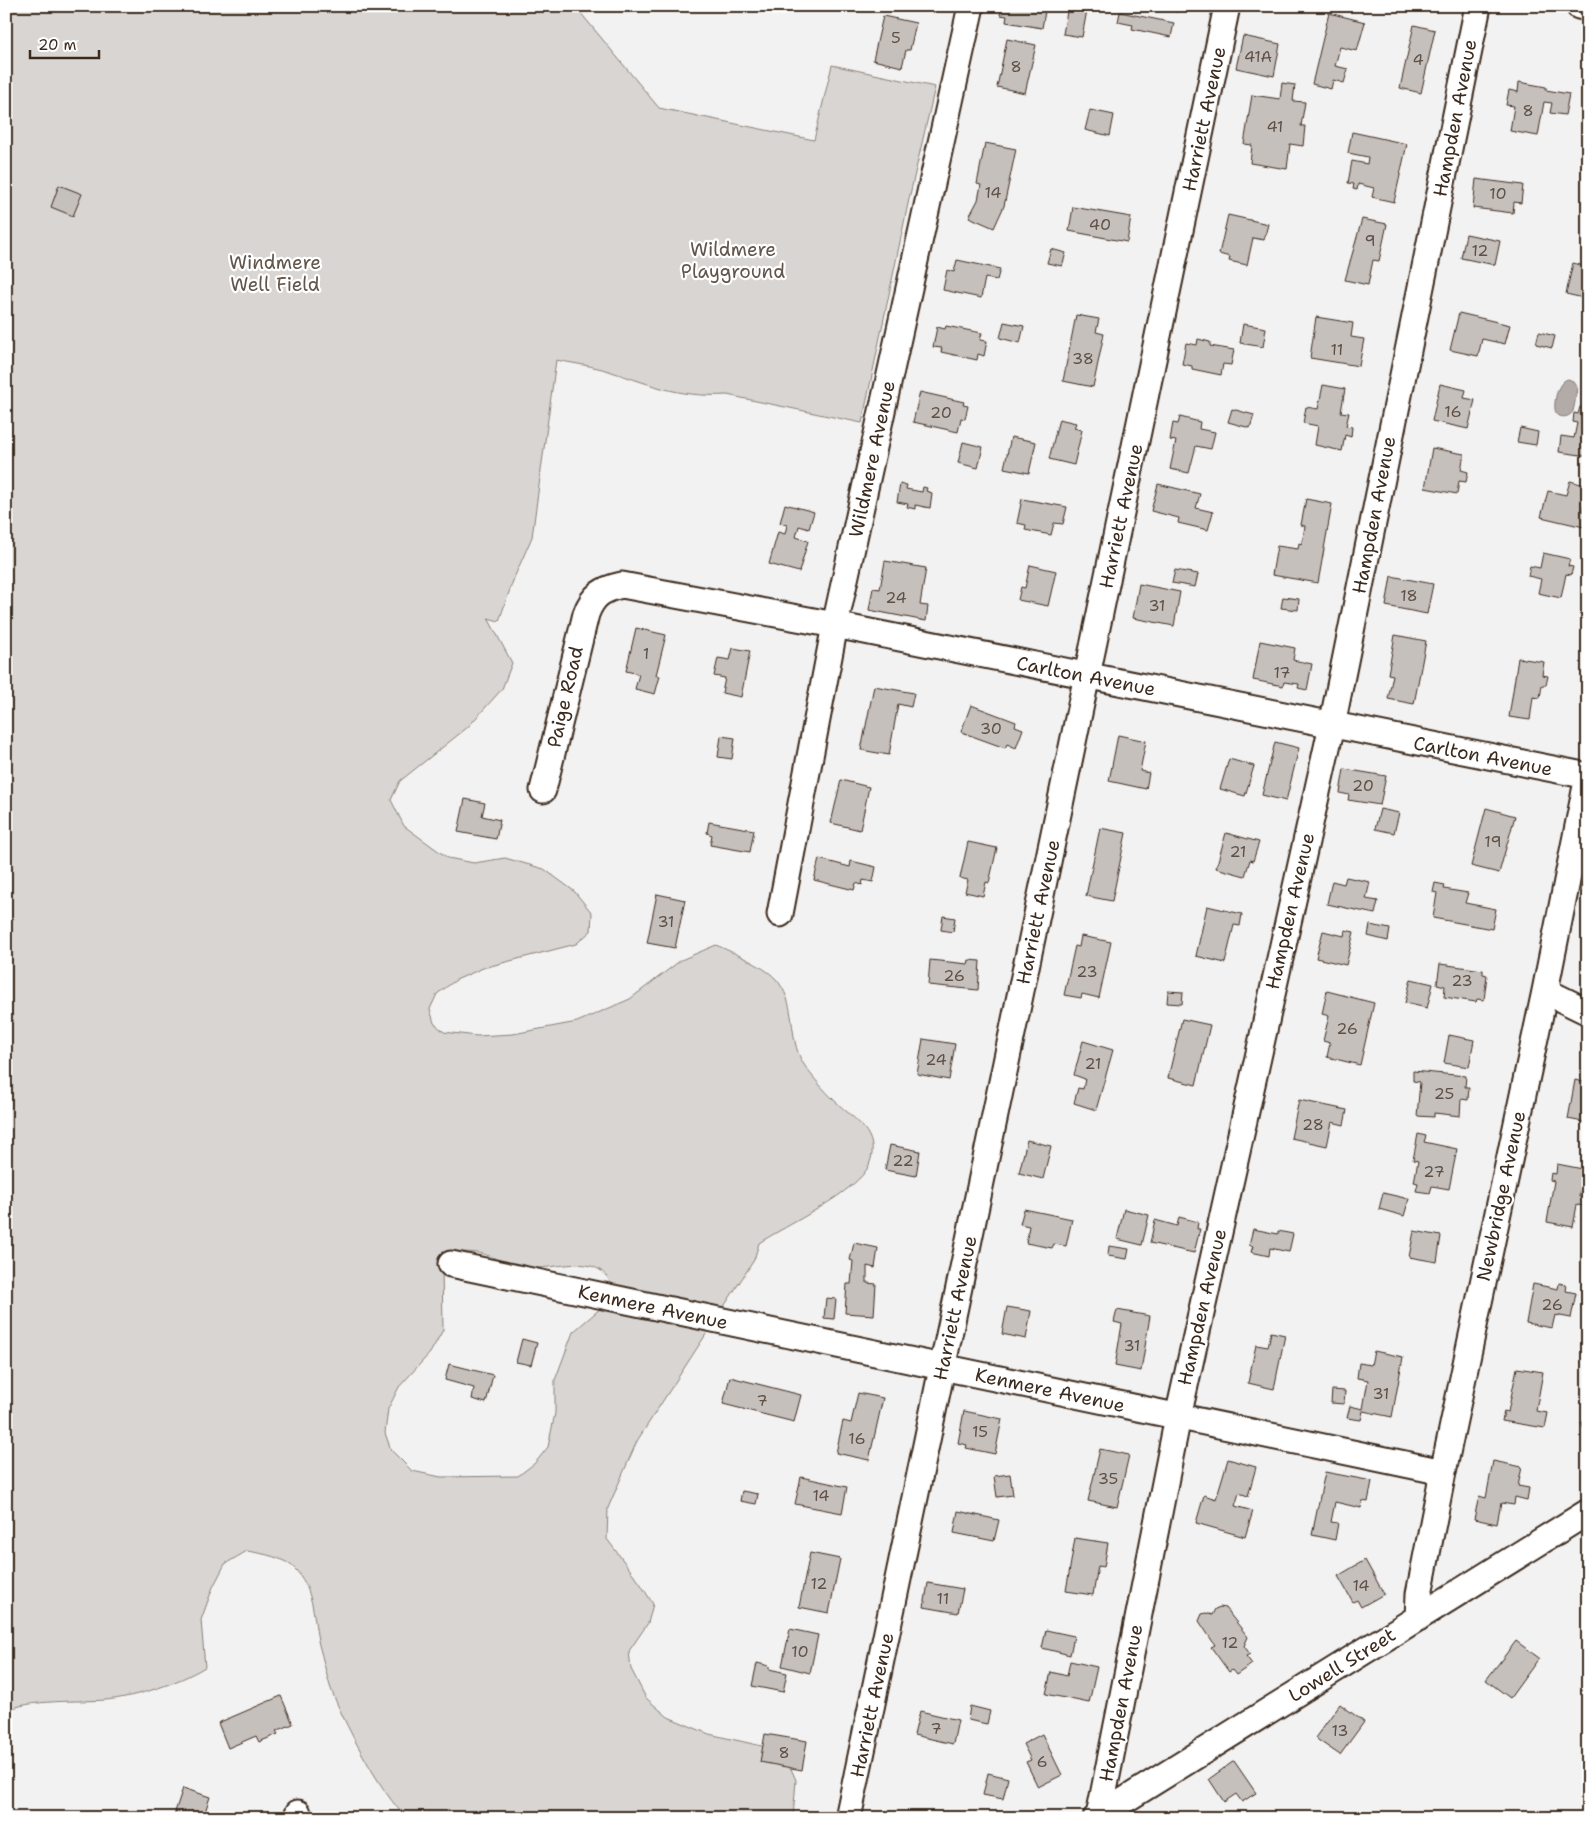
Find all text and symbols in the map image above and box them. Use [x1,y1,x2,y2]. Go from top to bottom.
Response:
house number: 5 [891,27,901,48]
scale bar [30,28,99,60]
text: 20 m [38,35,77,55]
street label: Hampden Avenue [1427,37,1483,199]
street label: Harriett Avenue [1176,44,1232,194]
house number: 41A [1244,46,1272,67]
house number: 4 [1412,49,1424,70]
house number: 8 [1010,56,1022,77]
house number: 8 [1522,100,1534,121]
house number: 41 [1266,116,1284,137]
house number: 14 [984,182,1002,203]
house number: 10 [1489,183,1507,204]
house number: 40 [1089,214,1111,235]
house number: 9 [1364,230,1376,251]
park label: Wildmere Playground [681,237,785,284]
house number: 12 [1471,240,1489,261]
park label: Windmere Well Field [229,250,321,297]
house number: 11 [1331,339,1343,360]
house number: 38 [1072,348,1094,369]
street label: Wildmere Avenue [843,378,901,540]
house number: 16 [1444,401,1462,422]
house number: 20 [930,402,952,423]
street label: Hampden Avenue [1346,434,1402,596]
street label: Harriett Avenue [1093,441,1149,591]
house number: 18 [1400,585,1418,606]
house number: 24 [885,587,907,608]
house number: 31 [1148,595,1166,616]
house number: 1 [643,643,649,664]
street label: Paige Road [541,644,589,750]
street label: Carlton Avenue [1014,650,1158,702]
house number: 17 [1273,662,1291,683]
house number: 30 [980,718,1002,739]
street label: Carlton Avenue [1411,730,1555,782]
house number: 20 [1352,775,1374,796]
street label: Hampden Avenue [1260,830,1320,992]
house number: 19 [1484,831,1502,852]
street label: Harriett Avenue [1010,837,1066,987]
house number: 21 [1229,841,1247,862]
house number: 31 [657,911,675,932]
house number: 23 [1076,961,1098,982]
house number: 26 [943,965,965,986]
house number: 23 [1451,970,1473,991]
house number: 26 [1336,1018,1358,1039]
house number: 24 [925,1049,947,1070]
house number: 21 [1084,1053,1102,1074]
house number: 25 [1434,1083,1454,1104]
street label: Newbridge Avenue [1471,1109,1531,1283]
house number: 28 [1302,1114,1324,1135]
house number: 22 [892,1150,914,1171]
house number: 27 [1423,1161,1445,1182]
street label: Hampden Avenue [1172,1226,1232,1388]
street label: Harriett Avenue [927,1233,983,1383]
street label: Kenmere Avenue [576,1279,730,1335]
house number: 26 [1541,1294,1563,1315]
house number: 31 [1123,1335,1141,1356]
street label: Kenmere Avenue [973,1362,1127,1418]
house number: 31 [1372,1383,1390,1404]
house number: 7 [756,1390,768,1411]
house number: 15 [972,1421,988,1442]
house number: 16 [848,1428,866,1449]
house number: 35 [1098,1468,1118,1489]
house number: 14 [812,1485,830,1506]
house number: 12 [810,1573,828,1594]
house number: 14 [1352,1575,1370,1596]
house number: 11 [937,1588,949,1609]
street label: Hampden Avenue [1093,1622,1149,1784]
street label: Lowell Street [1284,1622,1400,1708]
street label: Harriett Avenue [844,1630,900,1780]
house number: 12 [1221,1632,1239,1653]
house number: 10 [791,1641,809,1662]
house number: 7 [930,1718,942,1739]
house number: 13 [1331,1720,1349,1741]
house number: 8 [778,1742,790,1763]
house number: 6 [1036,1751,1048,1772]

